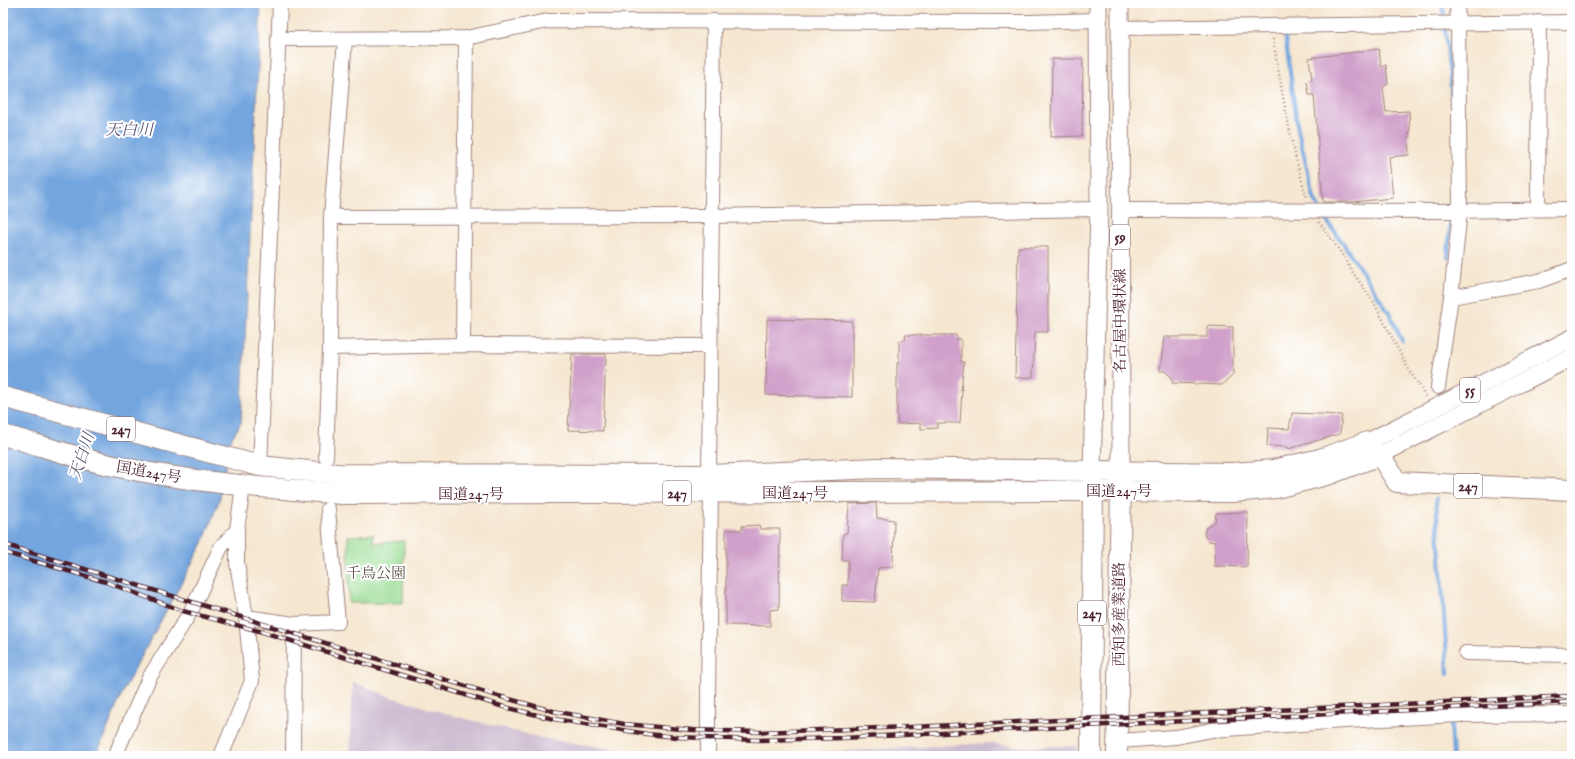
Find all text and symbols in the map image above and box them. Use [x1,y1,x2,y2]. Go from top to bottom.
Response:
water label: 天白川 [105,121,155,141]
road number: 59 [1110,225,1130,249]
street label: 名古屋中環状線 [1111,268,1130,374]
road number: 55 [1460,378,1480,402]
road number: 247 [107,417,135,441]
water label: 天白川 [66,429,100,483]
street label: 国道247号 [115,457,183,488]
road number: 247 [1454,474,1482,498]
road number: 247 [663,481,691,505]
street label: 国道247号 [1086,482,1152,501]
street label: 国道247号 [762,484,828,503]
street label: 国道247号 [438,485,504,504]
street label: 西知多産業道路 [1110,561,1129,667]
park label: 千鳥公園 [346,564,406,583]
road number: 247 [1078,601,1106,625]

